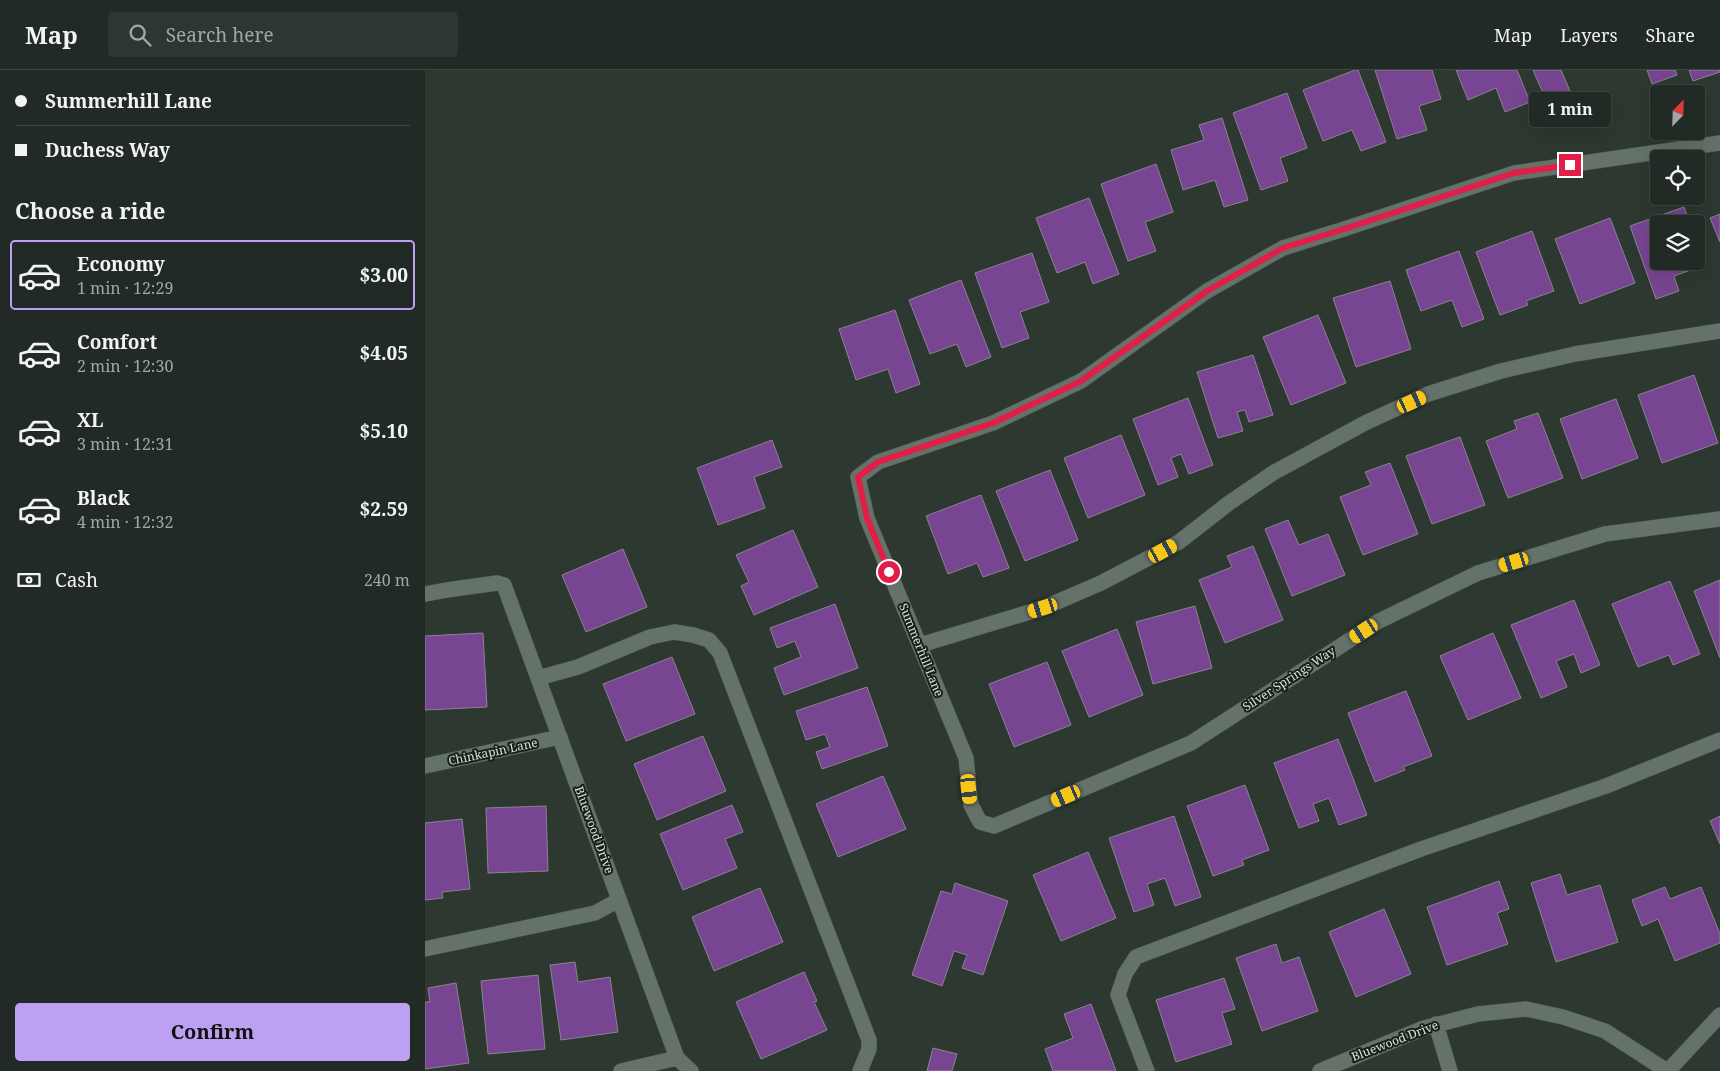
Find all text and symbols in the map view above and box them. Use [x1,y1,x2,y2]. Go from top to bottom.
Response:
search box [108,12,458,57]
text: Map [25,18,78,51]
icon: search [126,21,154,49]
text: Search here [166,22,274,48]
text: Map [1494,23,1532,47]
text: Layers [1560,23,1618,47]
text: Share [1646,23,1695,47]
north arrow [1650,85,1705,140]
map controls [1650,85,1705,270]
text: Summerhill Lane [45,88,212,114]
callout: 1 min [1529,92,1611,128]
text: 1 min [1547,98,1593,120]
text: Duchess Way [45,137,170,163]
button: locate [1650,150,1705,205]
route end [1559,154,1581,176]
text: Choose a ride [15,195,165,225]
button: layers [1650,215,1705,270]
text: Economy [77,251,165,277]
icon: car [17,253,62,298]
text: $3.00 [359,262,408,288]
text: 1 min · 12:29 [77,277,173,299]
text: Comfort [77,329,157,355]
icon: car [17,331,62,376]
text: $4.05 [359,340,408,366]
text: 2 min · 12:30 [77,355,173,377]
car [1395,389,1428,415]
text: XL [77,407,103,433]
icon: car [17,409,62,454]
text: $5.10 [359,418,408,444]
text: 3 min · 12:31 [77,433,173,455]
text: Black [77,485,130,511]
icon: car [17,487,62,532]
text: $2.59 [359,496,408,522]
text: 4 min · 12:32 [77,511,173,533]
car [1146,537,1179,565]
car [1497,550,1530,574]
route start [878,561,900,583]
icon: cash [15,566,43,594]
text: Cash [55,567,98,593]
text: 240 m [364,569,410,591]
car [1026,596,1059,620]
street label: Summerhill Lane [895,601,948,699]
car [1347,617,1380,645]
street label: Silver Springs Way [1239,642,1339,715]
street label: Chinkapin Lane [447,734,539,769]
car [959,773,978,805]
car [1049,783,1082,809]
street label: Bluewood Drive [571,784,618,876]
button: Confirm [15,1003,410,1061]
street label: Bluewood Drive [1349,1016,1441,1065]

